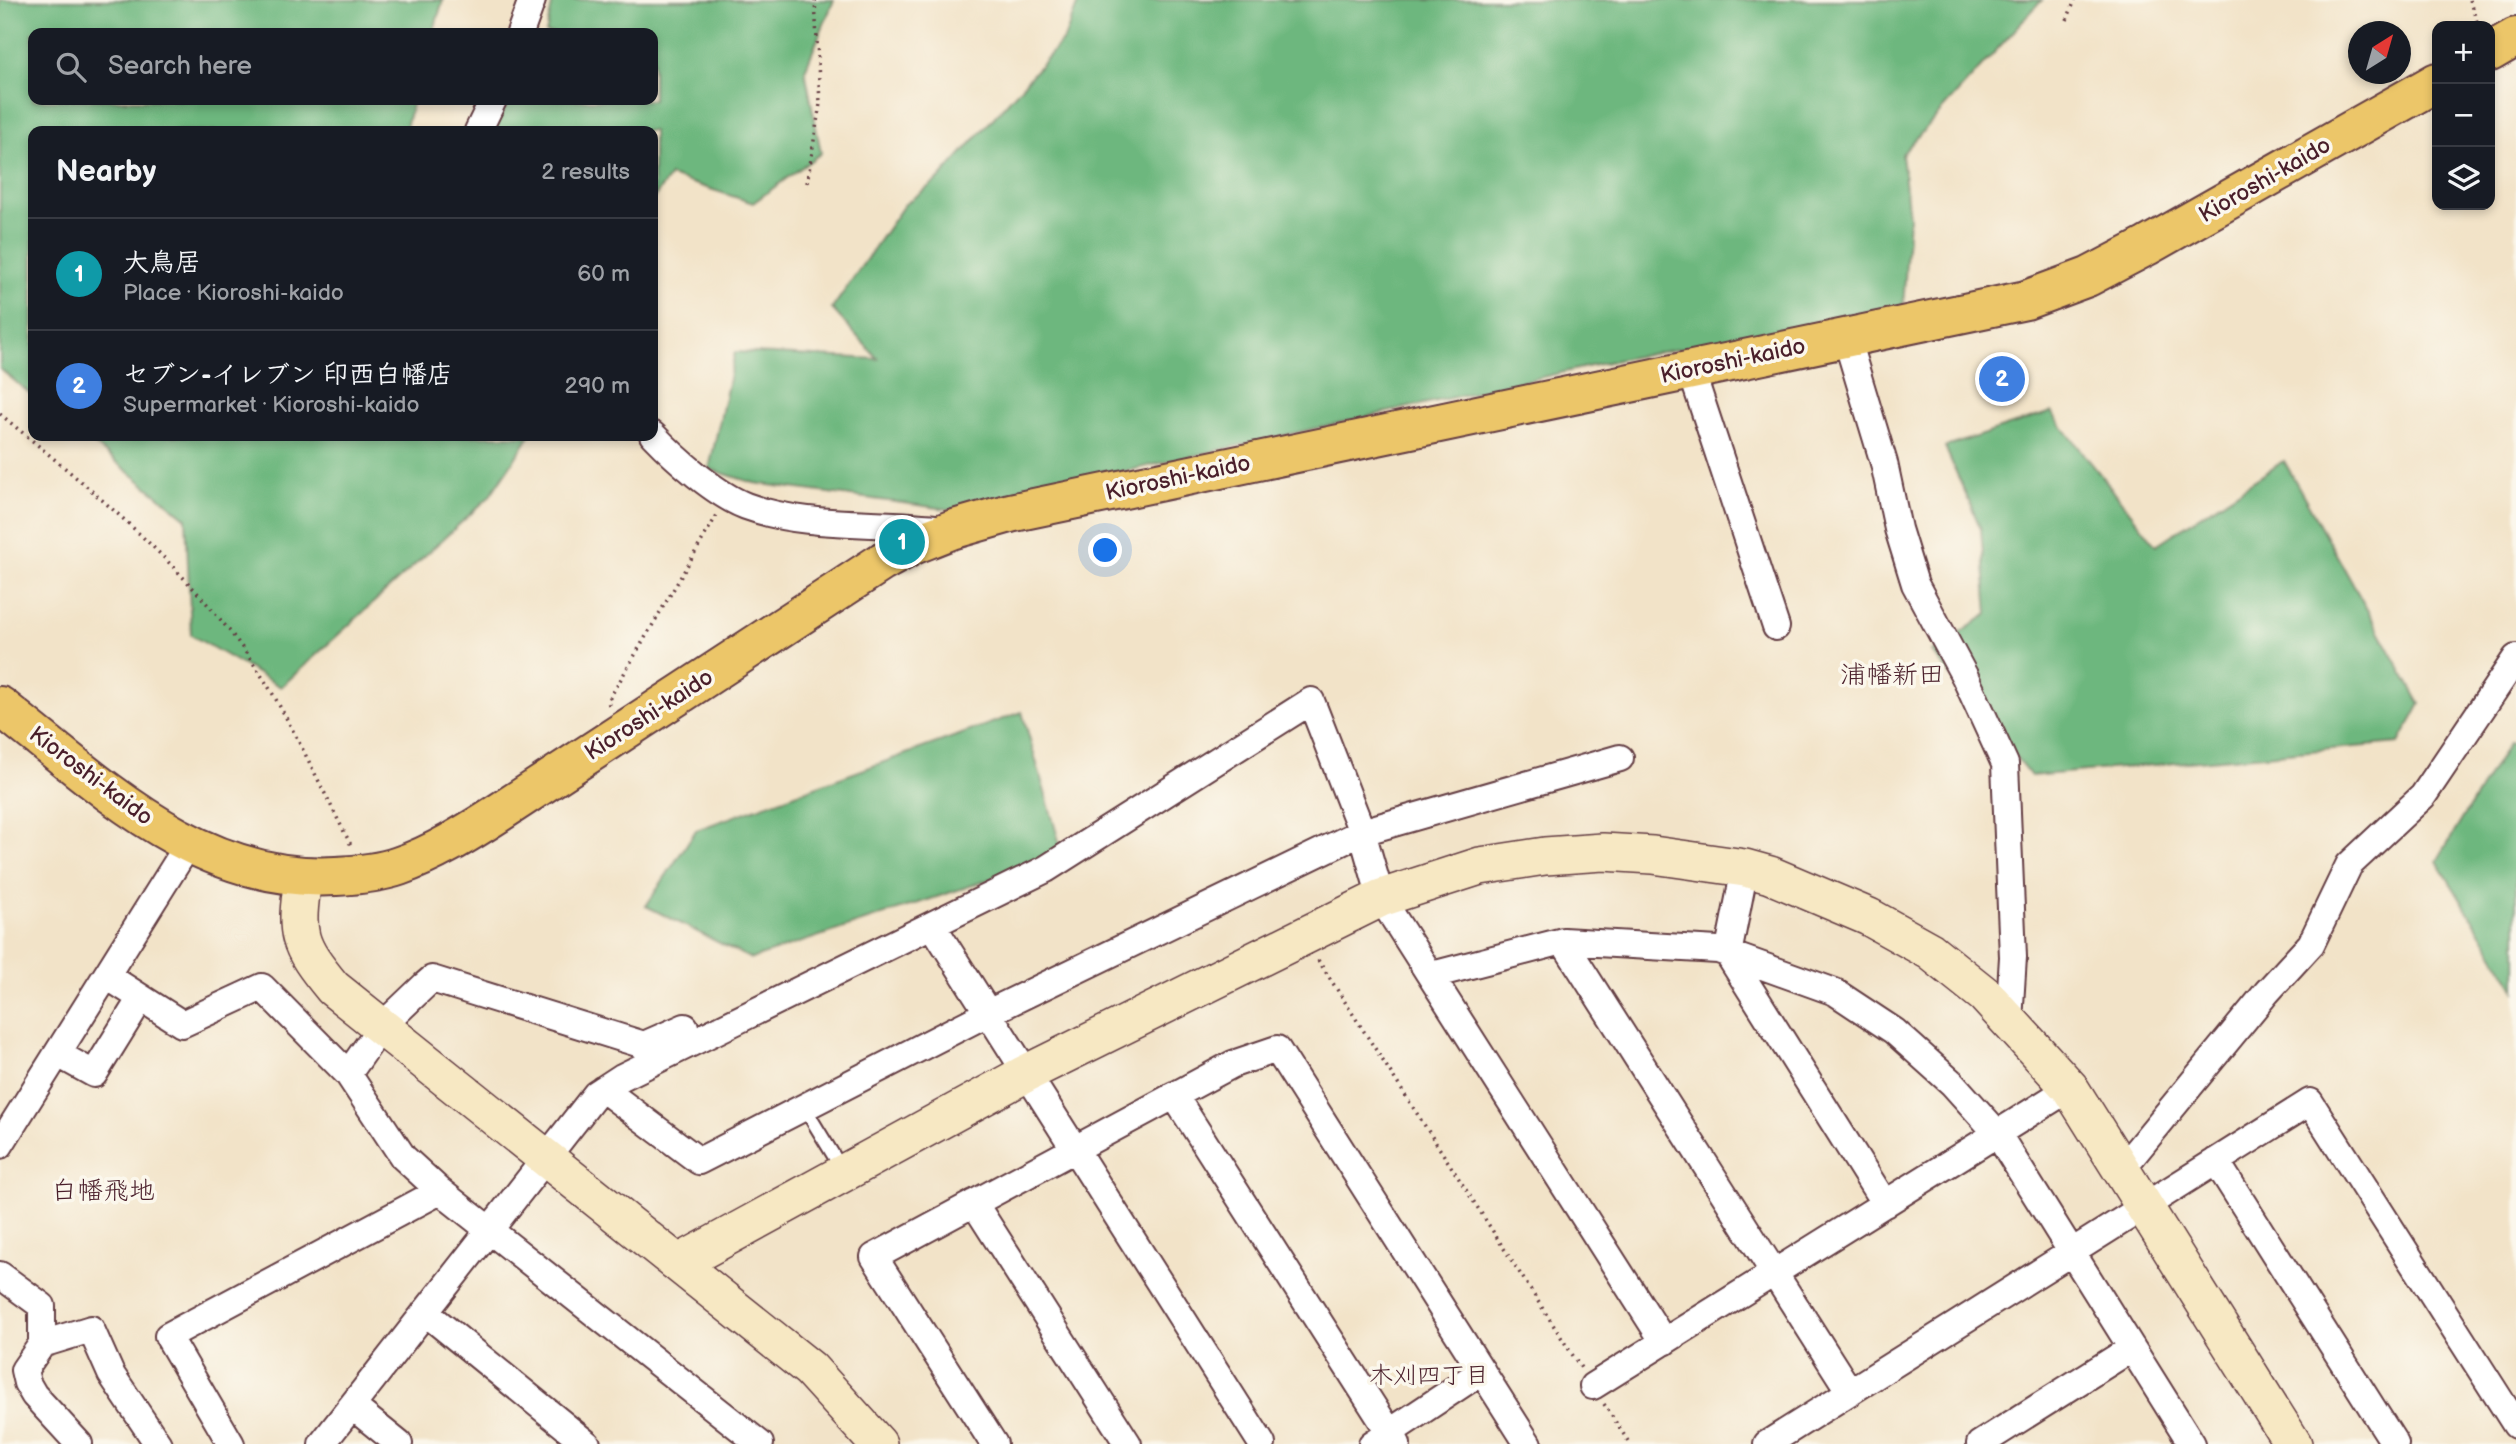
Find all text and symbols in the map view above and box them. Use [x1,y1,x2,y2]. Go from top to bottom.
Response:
north arrow [2348,21,2411,84]
map controls [2432,21,2495,210]
button: + [2432,21,2495,84]
search box [28,28,658,105]
icon: search [52,48,90,86]
text: Search here [108,51,252,82]
button: − [2432,84,2495,147]
street label: Kioroshi-kaido [2194,131,2336,229]
button: layers [2432,147,2495,210]
text: Nearby [56,154,156,190]
text: 2 results [541,158,630,186]
text: 大鳥居 [123,248,201,279]
text: 1 [74,260,84,288]
text: 60 m [577,260,630,288]
text: Place · Kioroshi-kaido [123,279,344,307]
street label: Kioroshi-kaido [1658,332,1808,390]
pin: 2 [1979,353,2025,405]
text: セブン-イレブン 印西白幡店 [123,360,453,391]
text: 2 [72,372,86,400]
text: 290 m [564,372,630,400]
text: Supermarket · Kioroshi-kaido [123,391,420,419]
street label: Kioroshi-kaido [1103,449,1253,507]
pin: 1 [879,516,925,568]
your location [1088,533,1122,567]
district label: 浦幡新田 [1840,660,1944,691]
street label: Kioroshi-kaido [579,663,719,767]
street label: Kioroshi-kaido [24,720,158,832]
district label: 白幡飛地 [51,1176,155,1207]
district label: 木刈四丁目 [1369,1361,1489,1390]

